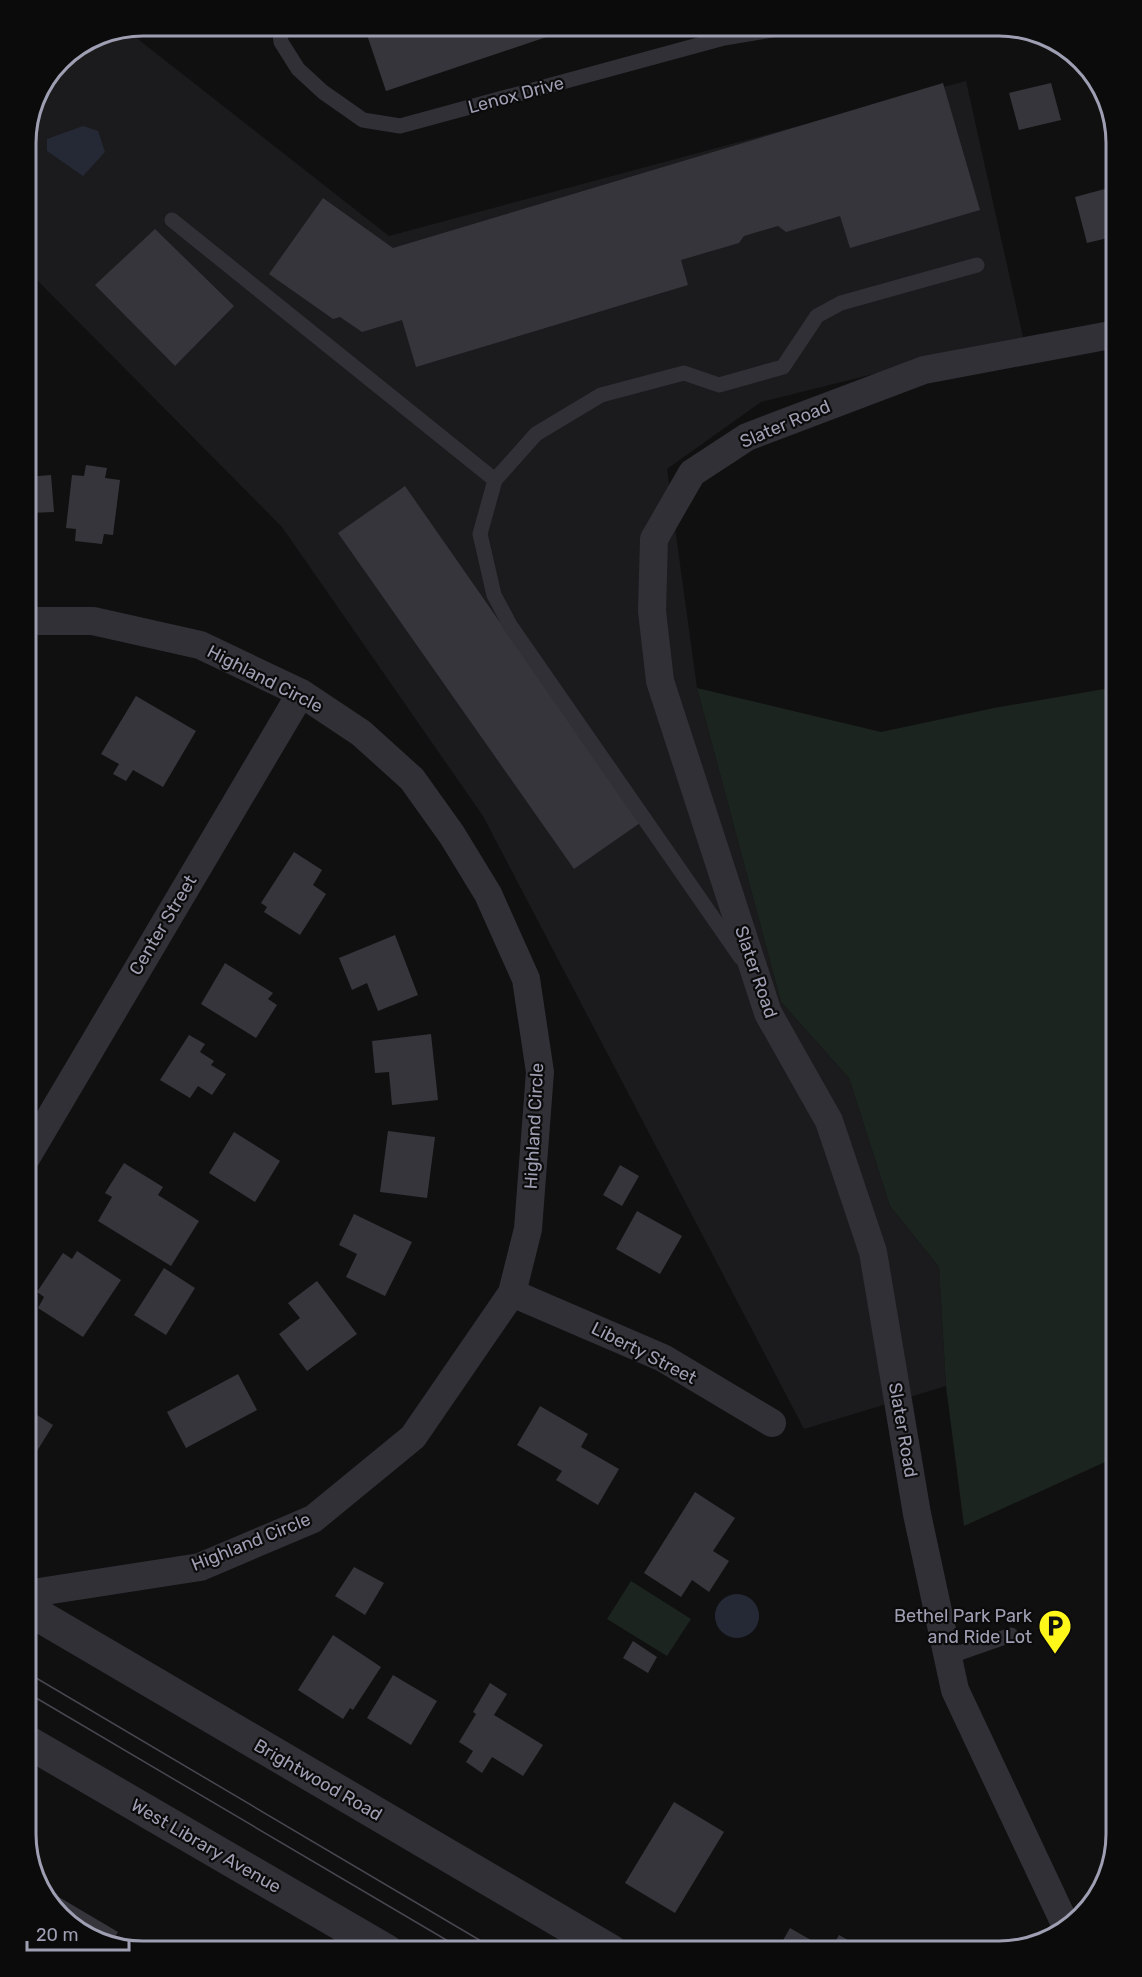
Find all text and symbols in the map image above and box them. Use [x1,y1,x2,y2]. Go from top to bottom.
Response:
street label: Lenox Drive [466,72,566,118]
street label: Slater Road [736,395,834,453]
street label: Highland Circle [204,640,326,718]
street label: Center Street [125,871,201,979]
street label: Slater Road [730,923,782,1021]
street label: Highland Circle [520,1062,548,1190]
street label: Liberty Street [588,1317,700,1389]
street label: Slater Road [884,1381,922,1479]
street label: Highland Circle [188,1508,314,1576]
place label: Bethel Park Park and Ride Lot [894,1605,1033,1648]
parking icon: Bethel Park Park and Ride Lot [1037,1608,1073,1655]
street label: Brightwood Road [250,1734,386,1826]
street label: West Library Avenue [127,1794,285,1898]
scale bar [27,1914,129,1952]
text: 20 m [36,1924,78,1946]

